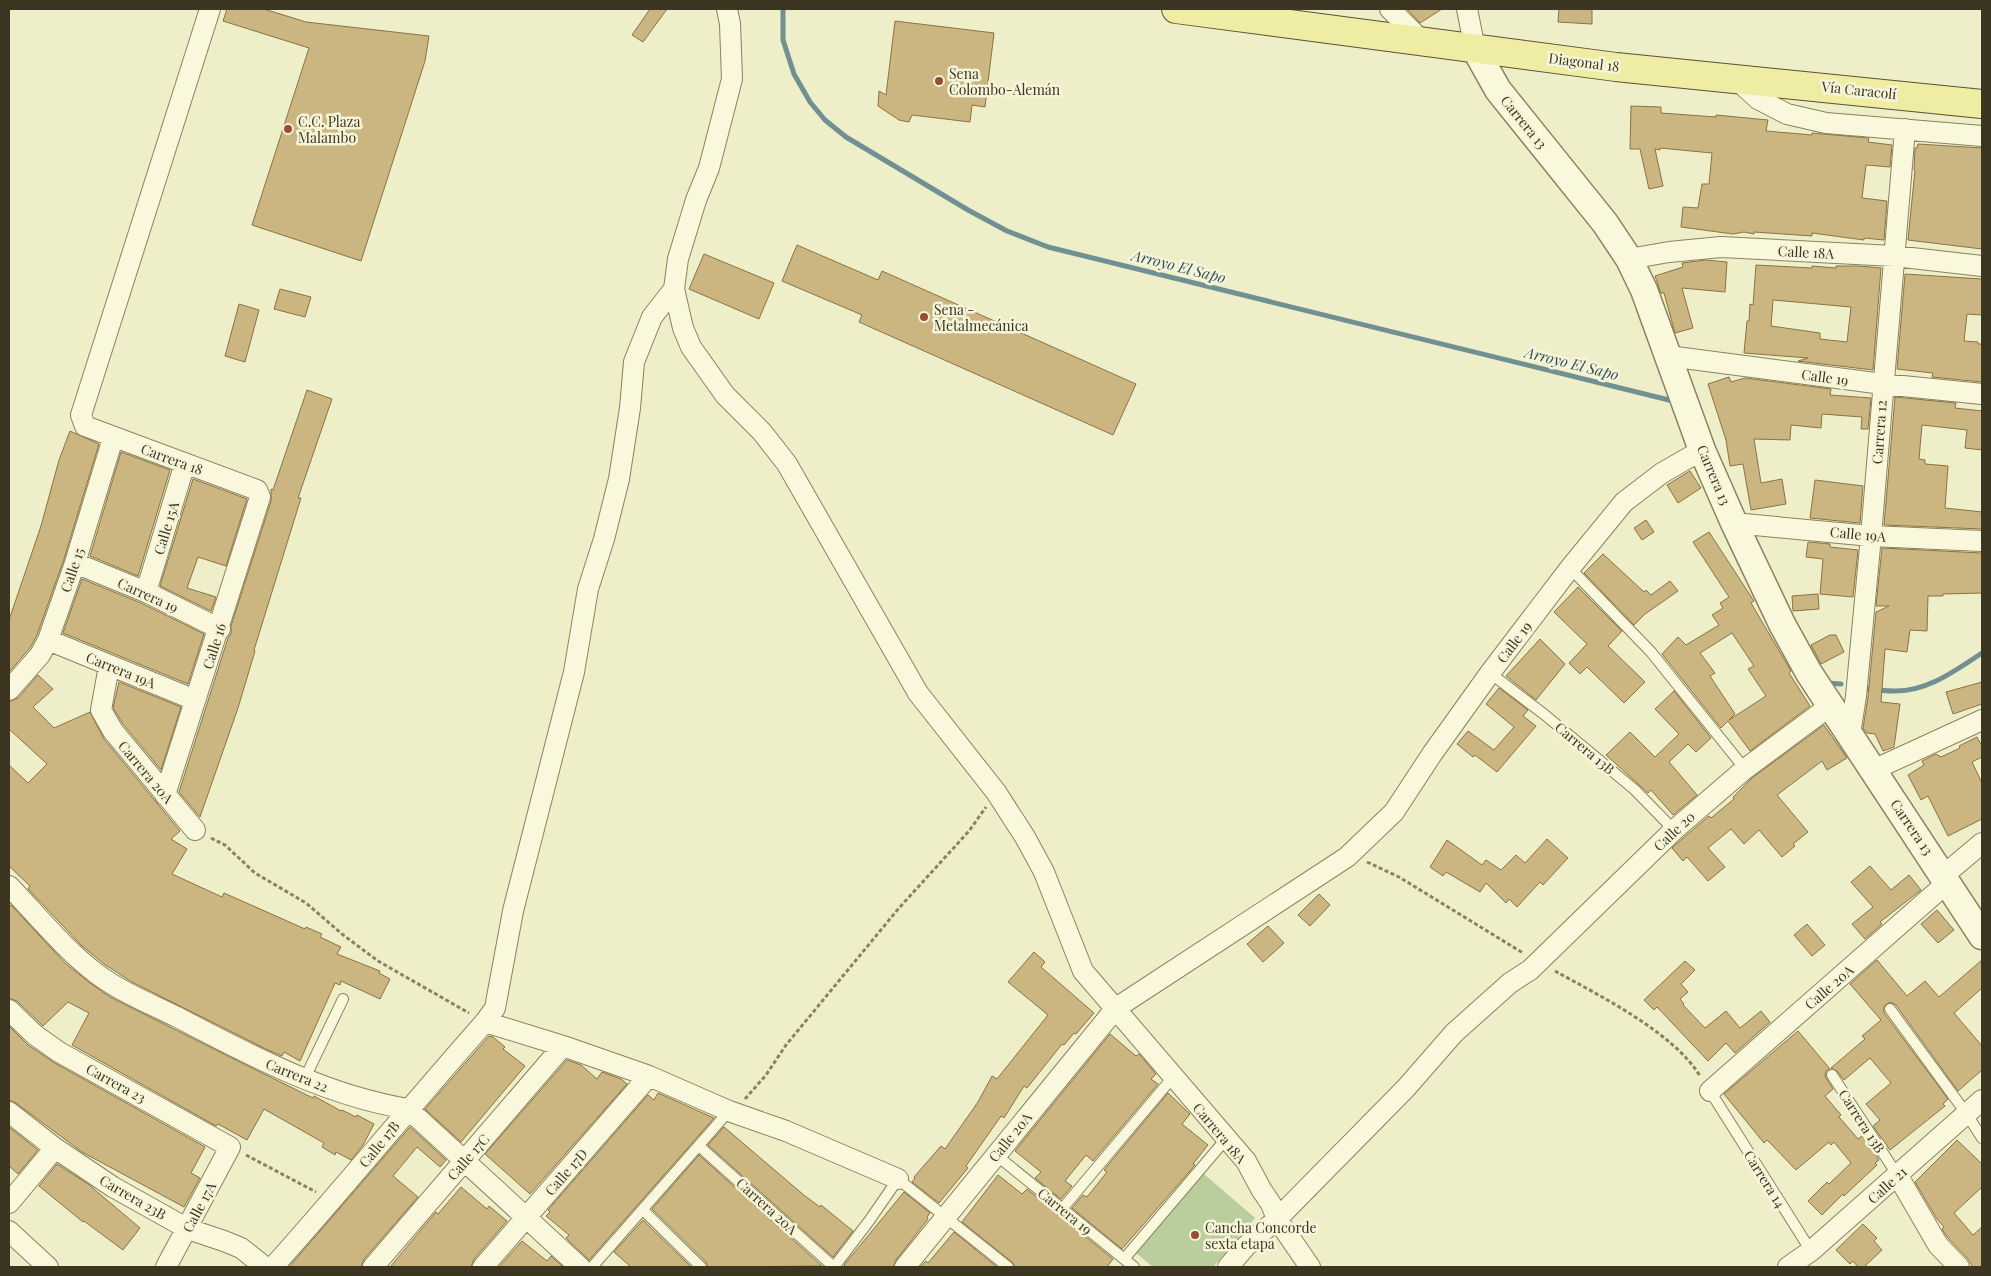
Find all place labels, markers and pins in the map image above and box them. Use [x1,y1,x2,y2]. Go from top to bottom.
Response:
place label: Sena Colombo-Alemán [949,64,1061,99]
marker: Sena Colombo-Alemán [933,75,945,87]
place label: C.C. Plaza Malambo [298,112,361,147]
marker: C.C. Plaza Malambo [282,123,294,135]
place label: Sena - Metalmecánica [934,300,1029,335]
marker: Sena - Metalmecánica [918,311,930,323]
place label: Cancha Concorde sexta etapa [1205,1218,1317,1253]
marker: Cancha Concorde sexta etapa [1189,1229,1201,1241]

